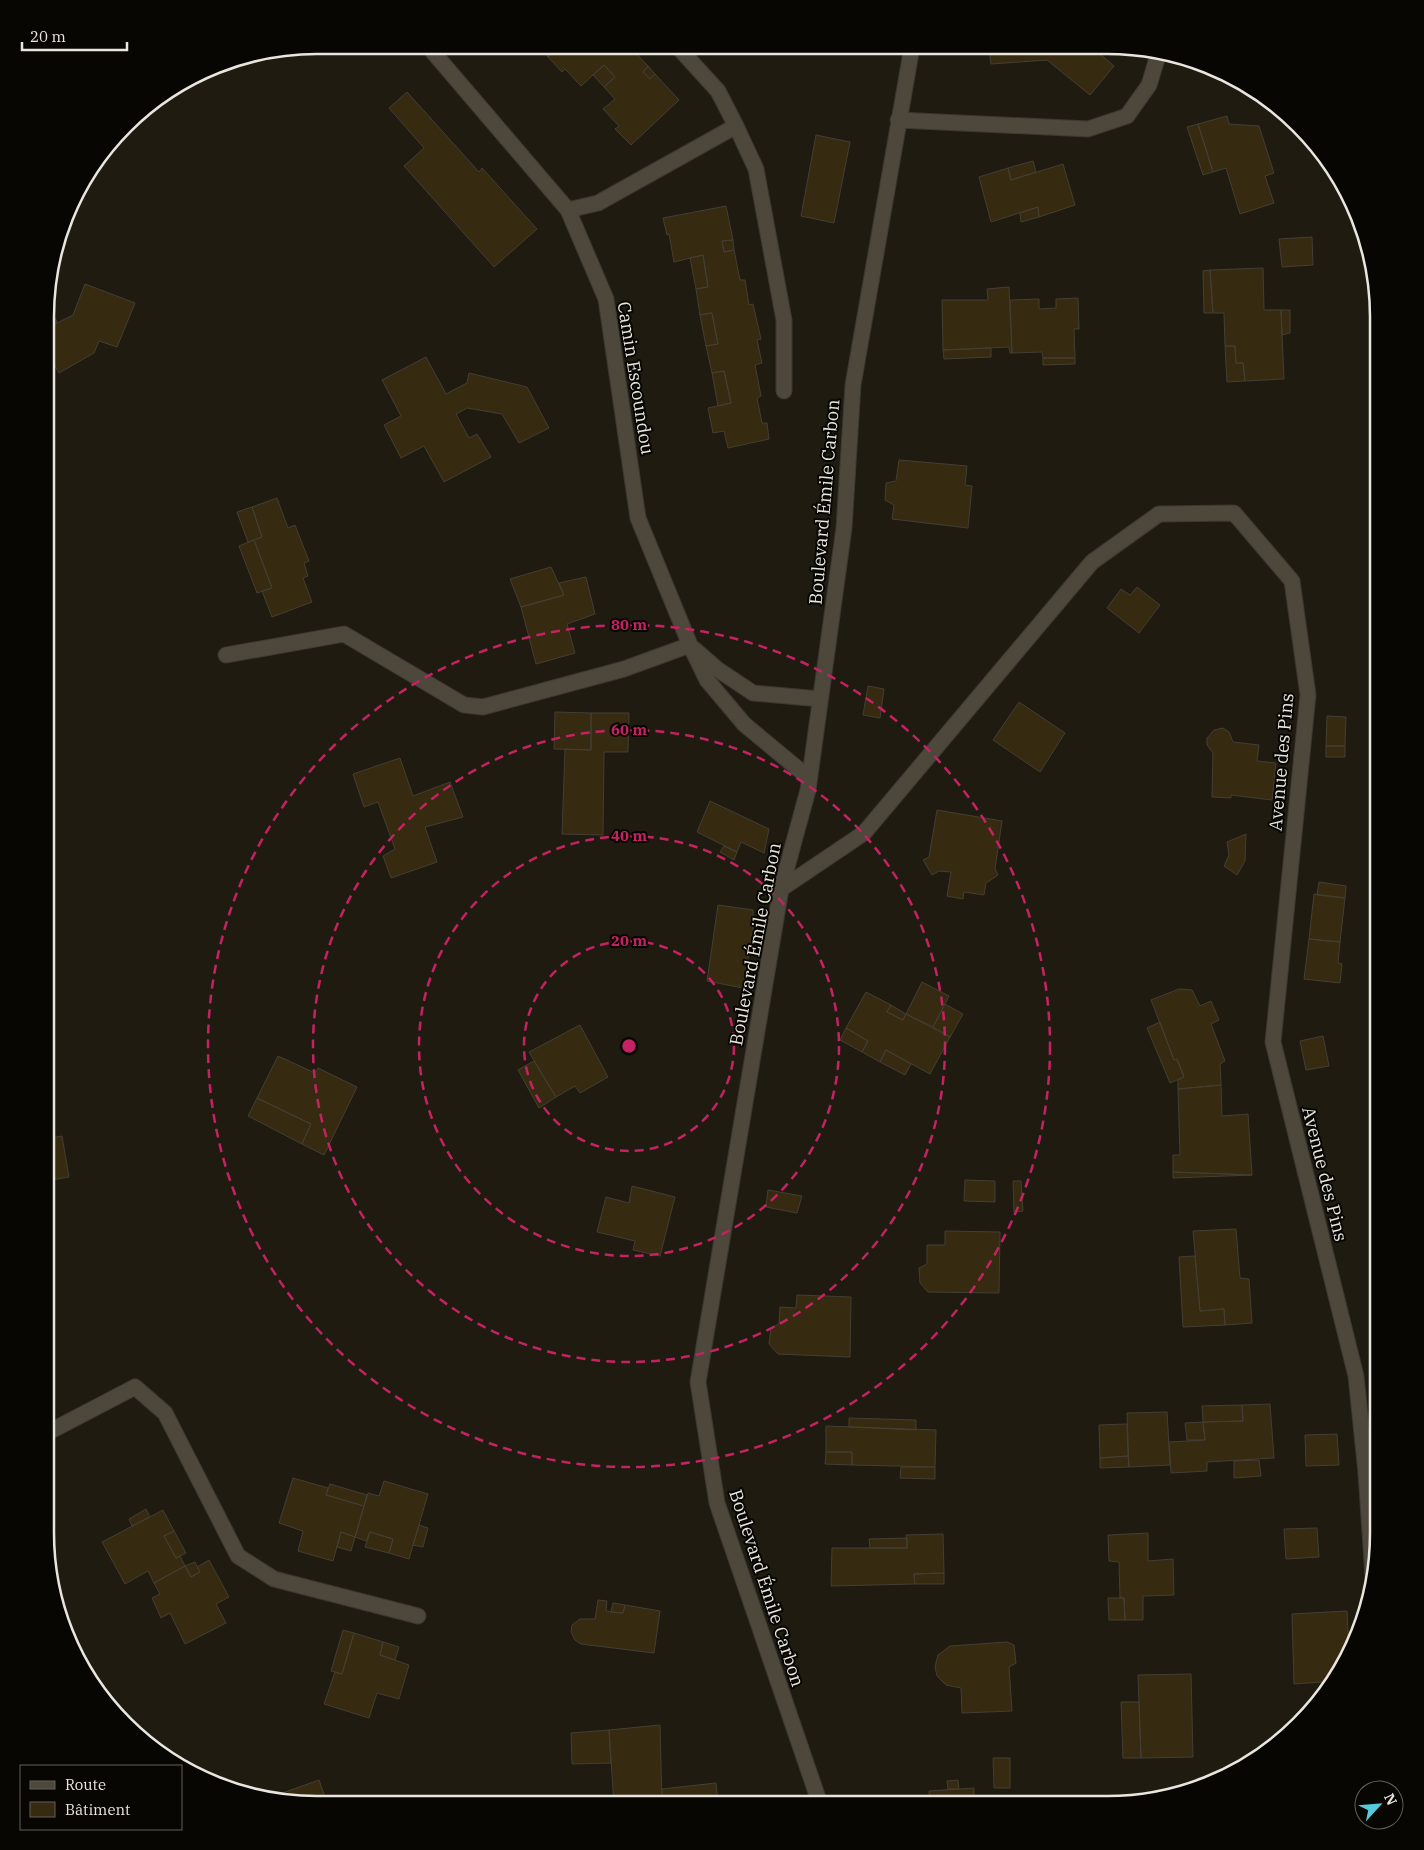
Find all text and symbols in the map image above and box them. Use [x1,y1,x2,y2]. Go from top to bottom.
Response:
scale bar [22,20,128,52]
text: 20 m [30,27,66,46]
street label: Camin Escoundou [613,300,659,456]
street label: Boulevard Émile Carbon [804,398,844,606]
text: 80 m [611,615,647,634]
street label: Avenue des Pins [1264,692,1298,832]
text: 60 m [611,720,647,739]
text: 40 m [611,826,647,845]
street label: Boulevard Émile Carbon [724,841,786,1047]
text: 20 m [611,931,647,950]
centre of rings [620,1037,638,1055]
street label: Avenue des Pins [1297,1104,1353,1244]
street label: Boulevard Émile Carbon [724,1486,810,1690]
legend [20,1765,182,1830]
text: Route [65,1775,106,1794]
north arrow [1354,1780,1404,1830]
text: N [1380,1790,1401,1808]
text: Bâtiment [65,1800,130,1819]

